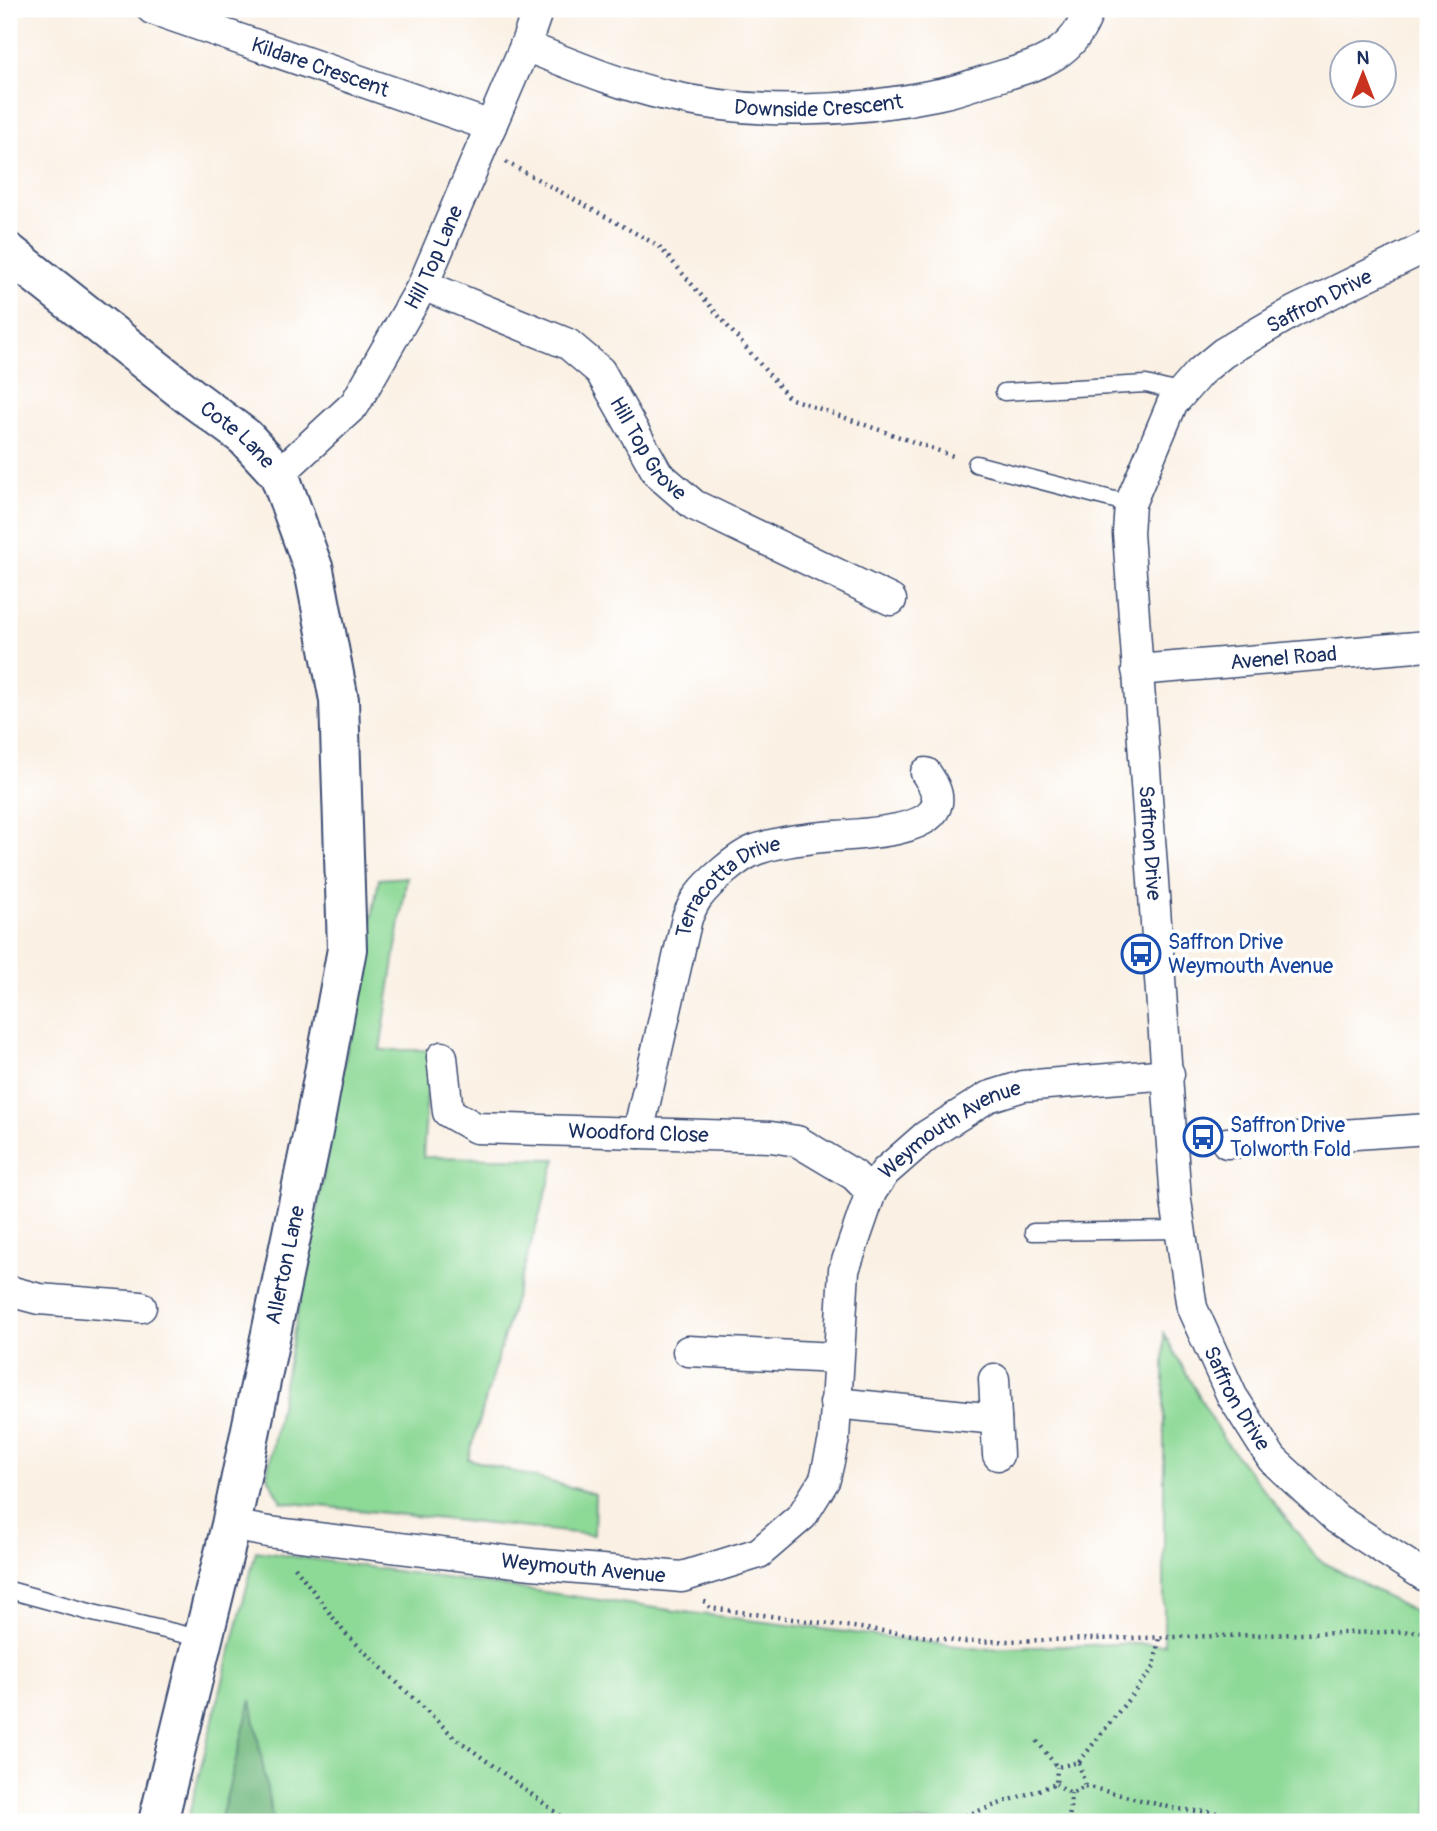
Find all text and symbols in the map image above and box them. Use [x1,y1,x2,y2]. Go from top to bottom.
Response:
street label: Kildare Crescent [248,31,393,104]
north arrow [1328,38,1398,108]
text: N [1357,46,1370,70]
street label: Downside Crescent [733,88,905,124]
street label: Hill Top Lane [399,201,470,315]
street label: Saffron Drive [1262,263,1377,340]
street label: Hill Top Grove [603,392,692,507]
street label: Cote Lane [194,395,281,475]
street label: Avenel Road [1229,641,1338,676]
street label: Saffron Drive [1132,785,1167,902]
street label: Terracotta Drive [670,830,784,940]
place label: Saffron Drive Weymouth Avenue [1168,929,1334,980]
bus stop icon: Saffron Drive Weymouth Avenue [1120,933,1162,975]
street label: Weymouth Avenue [873,1074,1025,1185]
place label: Saffron Drive Tolworth Fold [1230,1112,1351,1163]
bus stop icon: Saffron Drive Tolworth Fold [1182,1116,1224,1158]
street label: Woodford Close [568,1118,710,1149]
street label: Allerton Lane [260,1203,311,1327]
street label: Saffron Drive [1197,1342,1276,1456]
street label: Weymouth Avenue [499,1547,667,1590]

